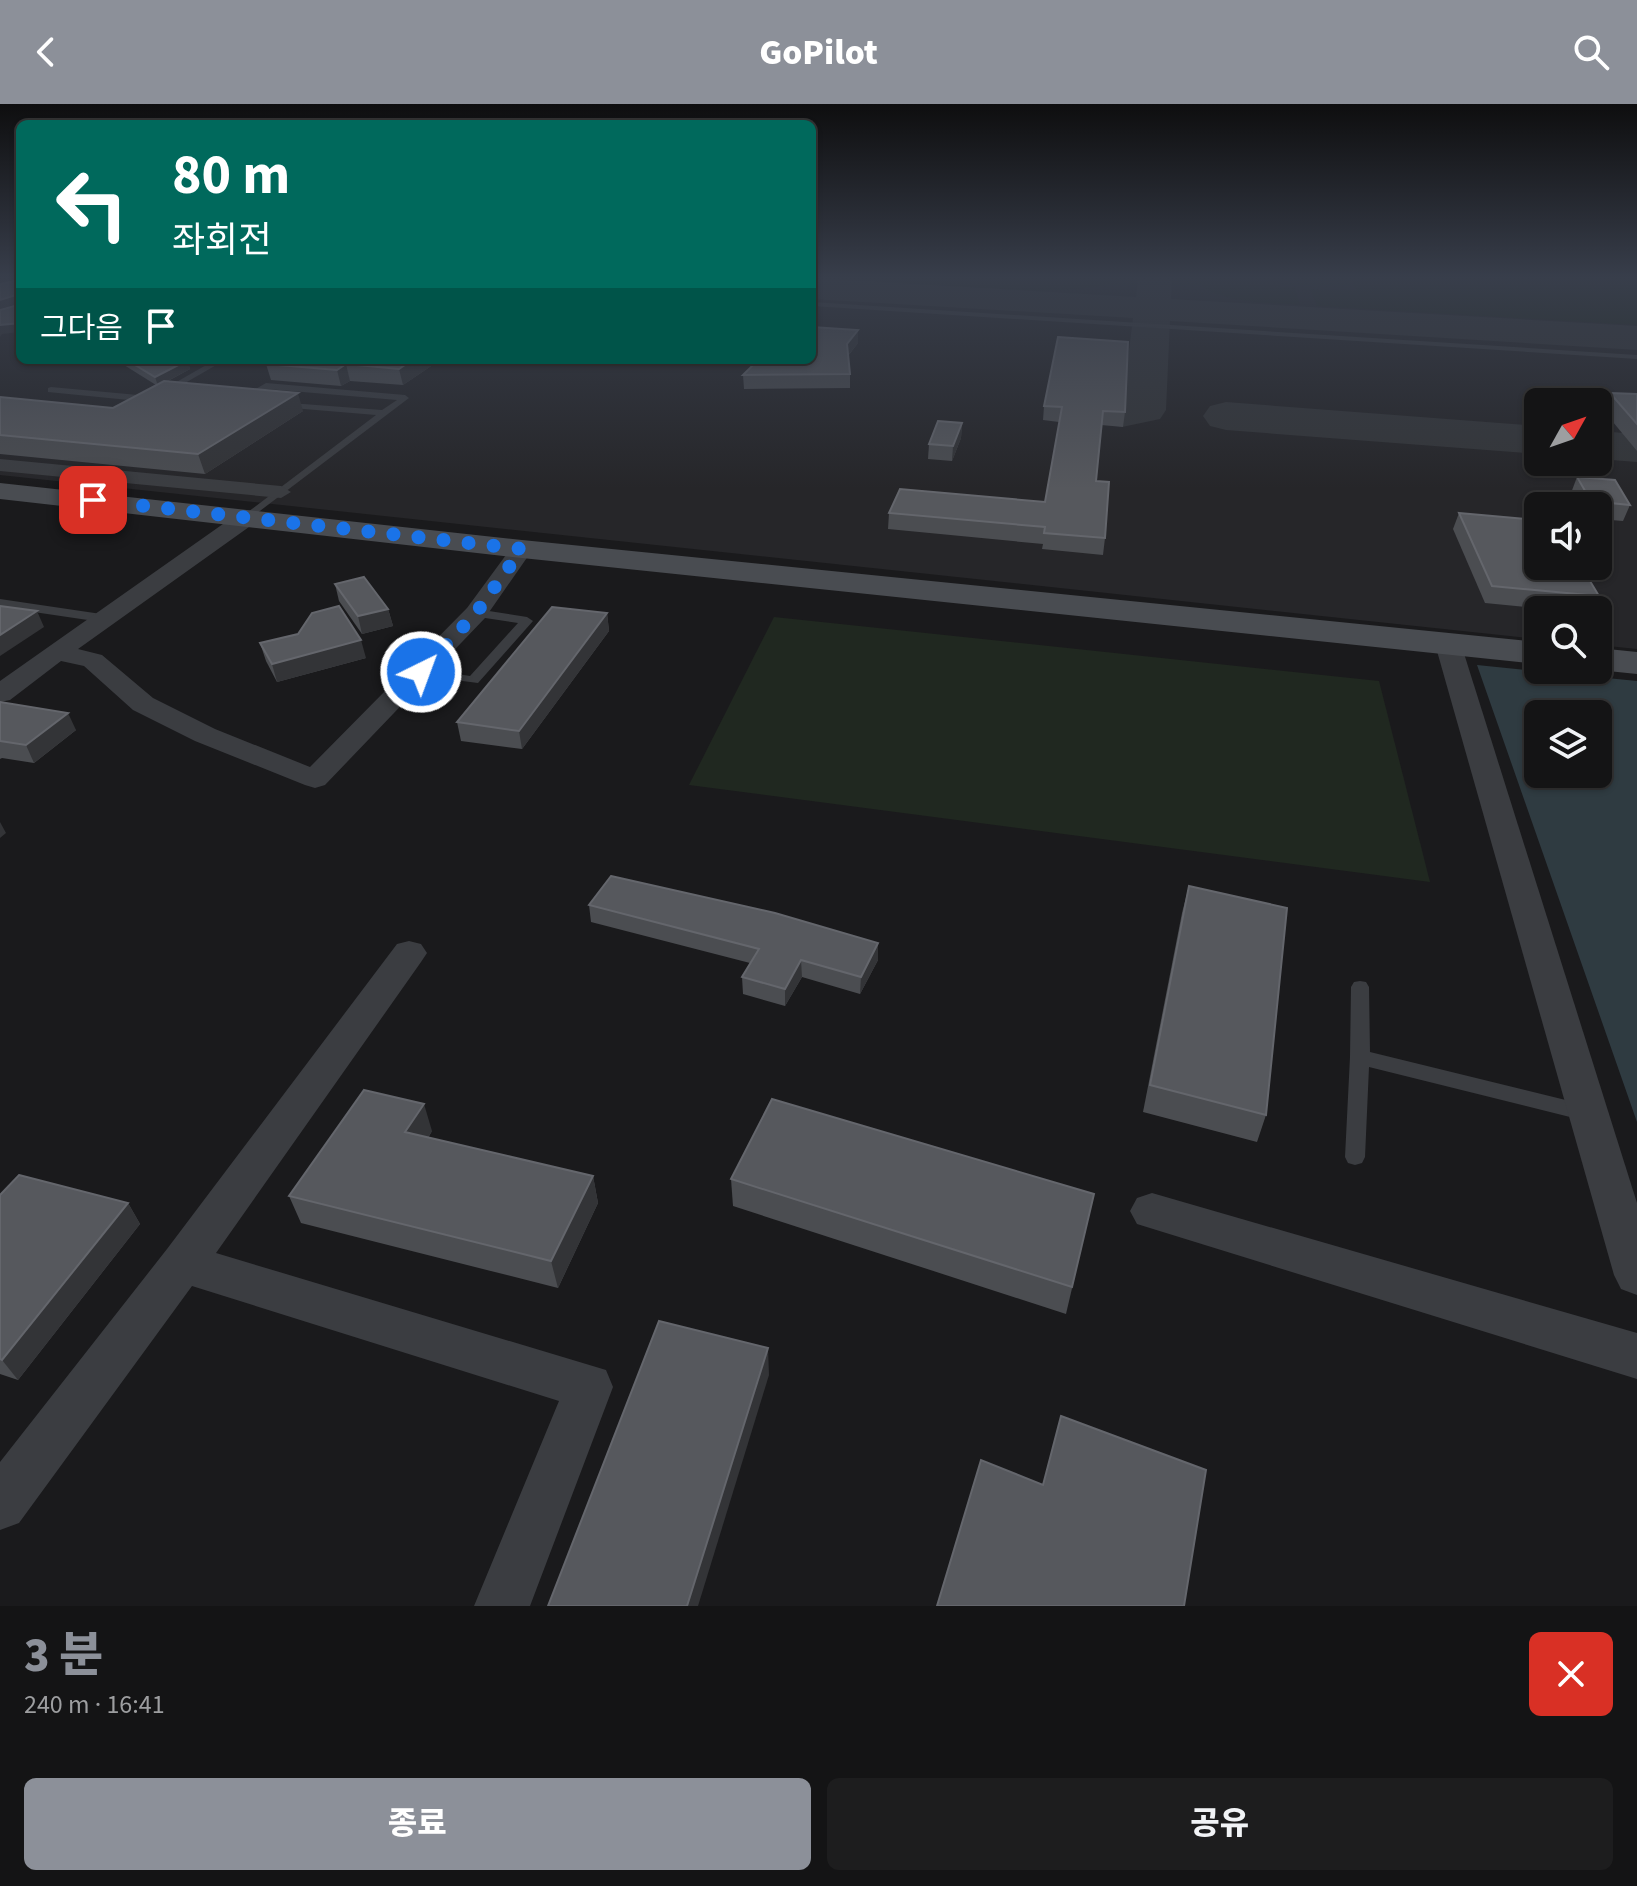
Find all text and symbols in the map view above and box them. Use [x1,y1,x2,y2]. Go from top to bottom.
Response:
text: GoPilot [759,27,878,78]
icon: back [24,30,68,74]
icon: search [1569,30,1613,74]
text: 80 m [172,136,290,215]
icon: left [40,152,144,256]
text: 좌회전 [172,215,271,266]
icon: arrive [139,304,183,348]
text: 그다음 [40,307,123,350]
north arrow [1524,388,1612,476]
map controls [1524,388,1612,788]
pin [59,466,127,534]
icon: arrive [71,478,115,522]
button: sound [1524,492,1612,580]
button: search [1524,596,1612,684]
position arrow [379,630,463,714]
button: layers [1524,700,1612,788]
text: 3 분 [24,1622,103,1690]
button: close [1529,1632,1613,1716]
text: 240 m · 16:41 [24,1686,165,1723]
button: 종료 [24,1778,811,1870]
button: 공유 [827,1778,1613,1870]

